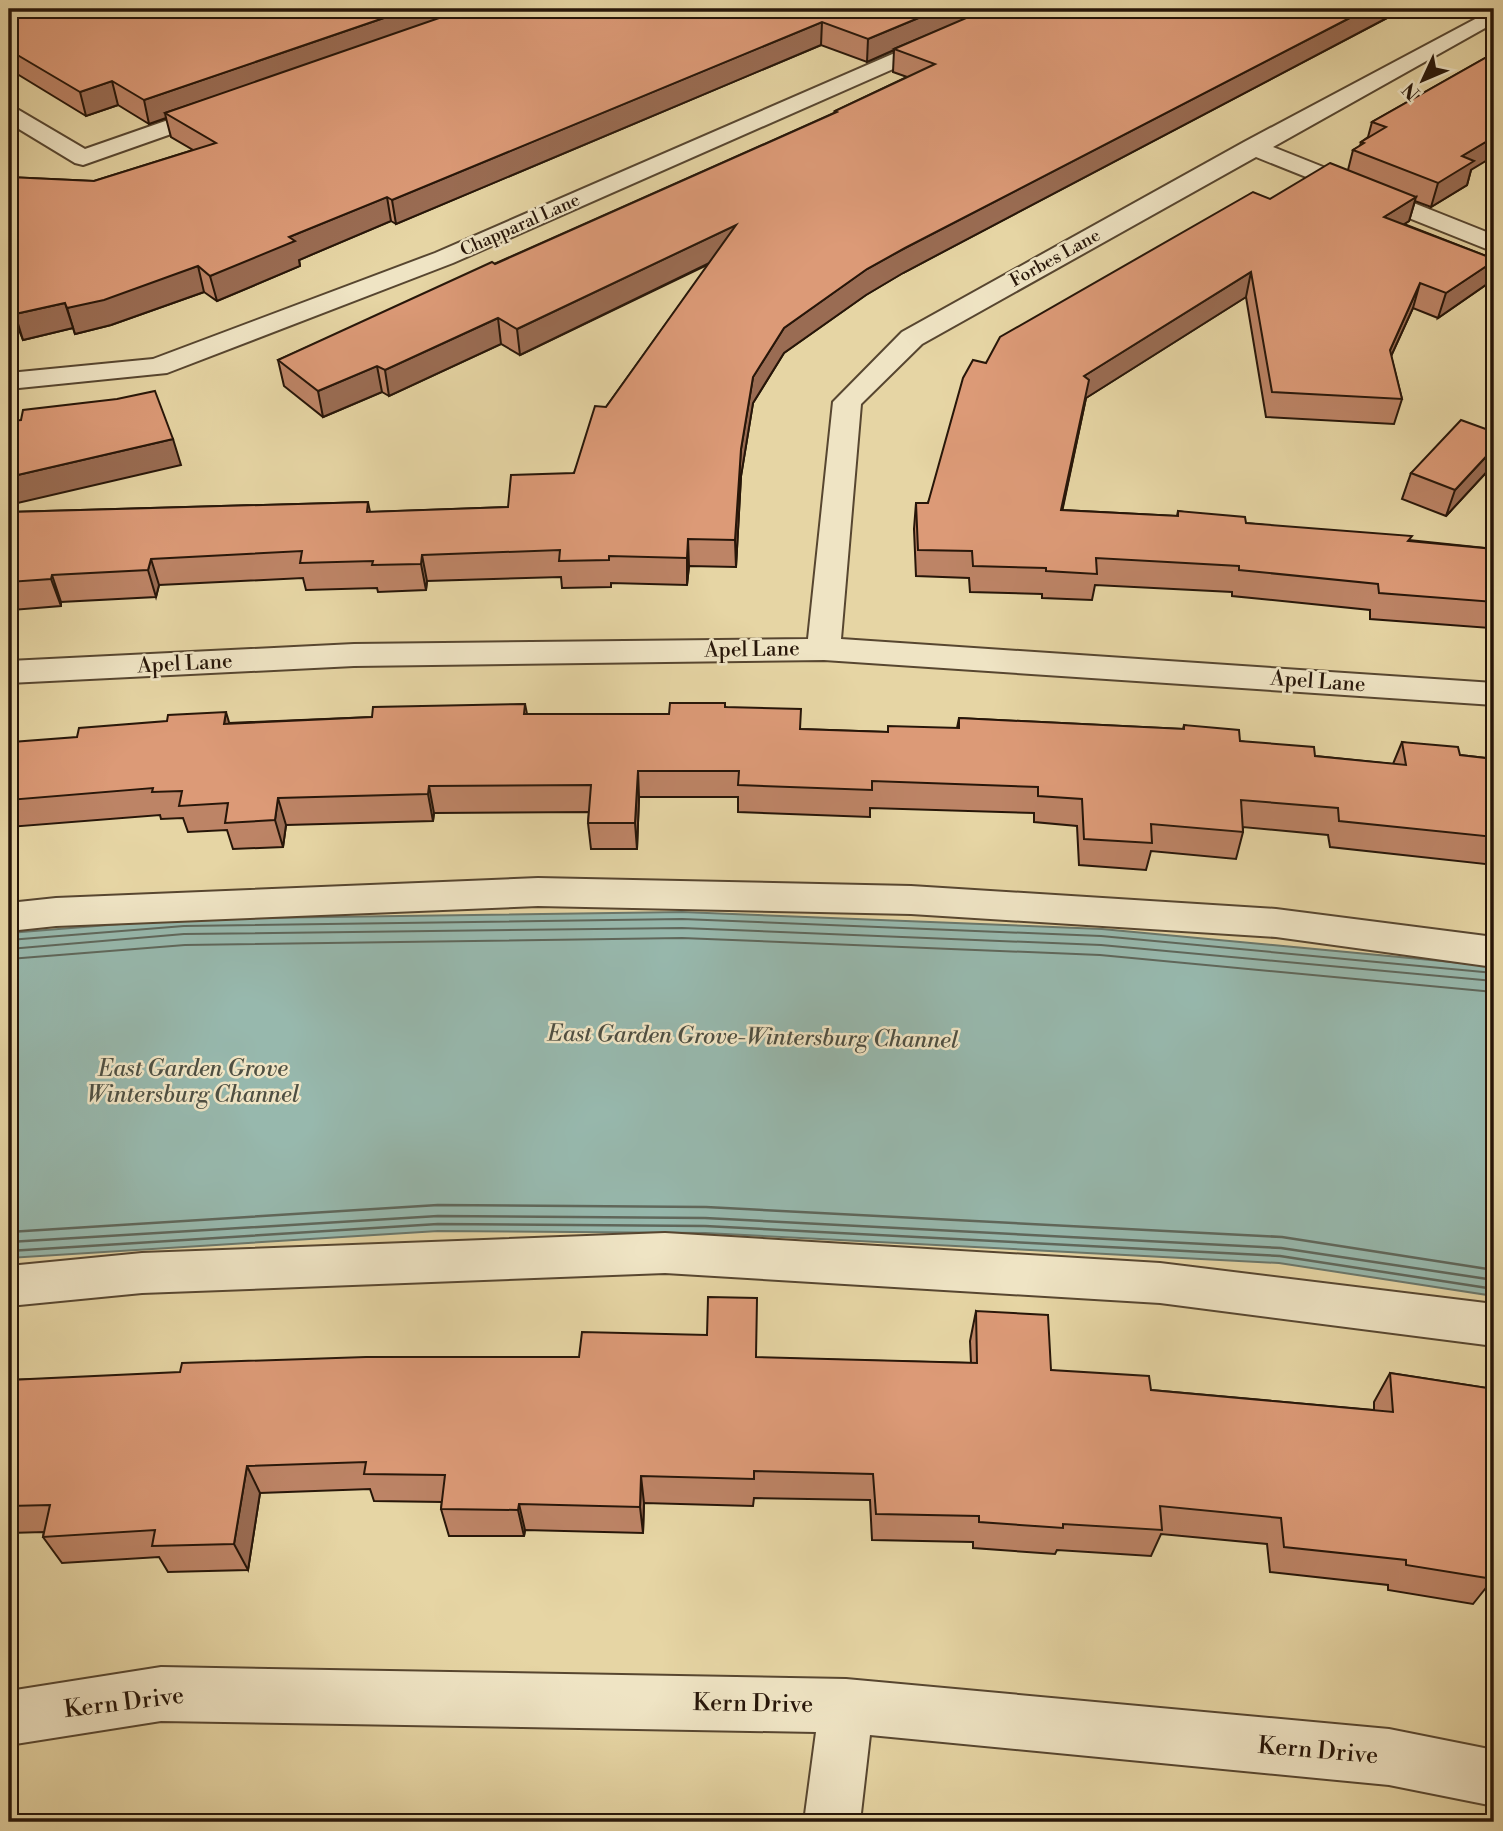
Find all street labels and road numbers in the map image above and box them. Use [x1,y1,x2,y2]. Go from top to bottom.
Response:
street label: Chapparal Lane [456,188,584,262]
street label: Forbes Lane [1006,224,1104,292]
street label: Apel Lane [703,636,800,664]
street label: Apel Lane [136,649,233,680]
street label: Apel Lane [1269,666,1366,698]
street label: Kern Drive [62,1681,186,1725]
street label: Kern Drive [692,1688,814,1720]
street label: Kern Drive [1257,1731,1379,1771]

